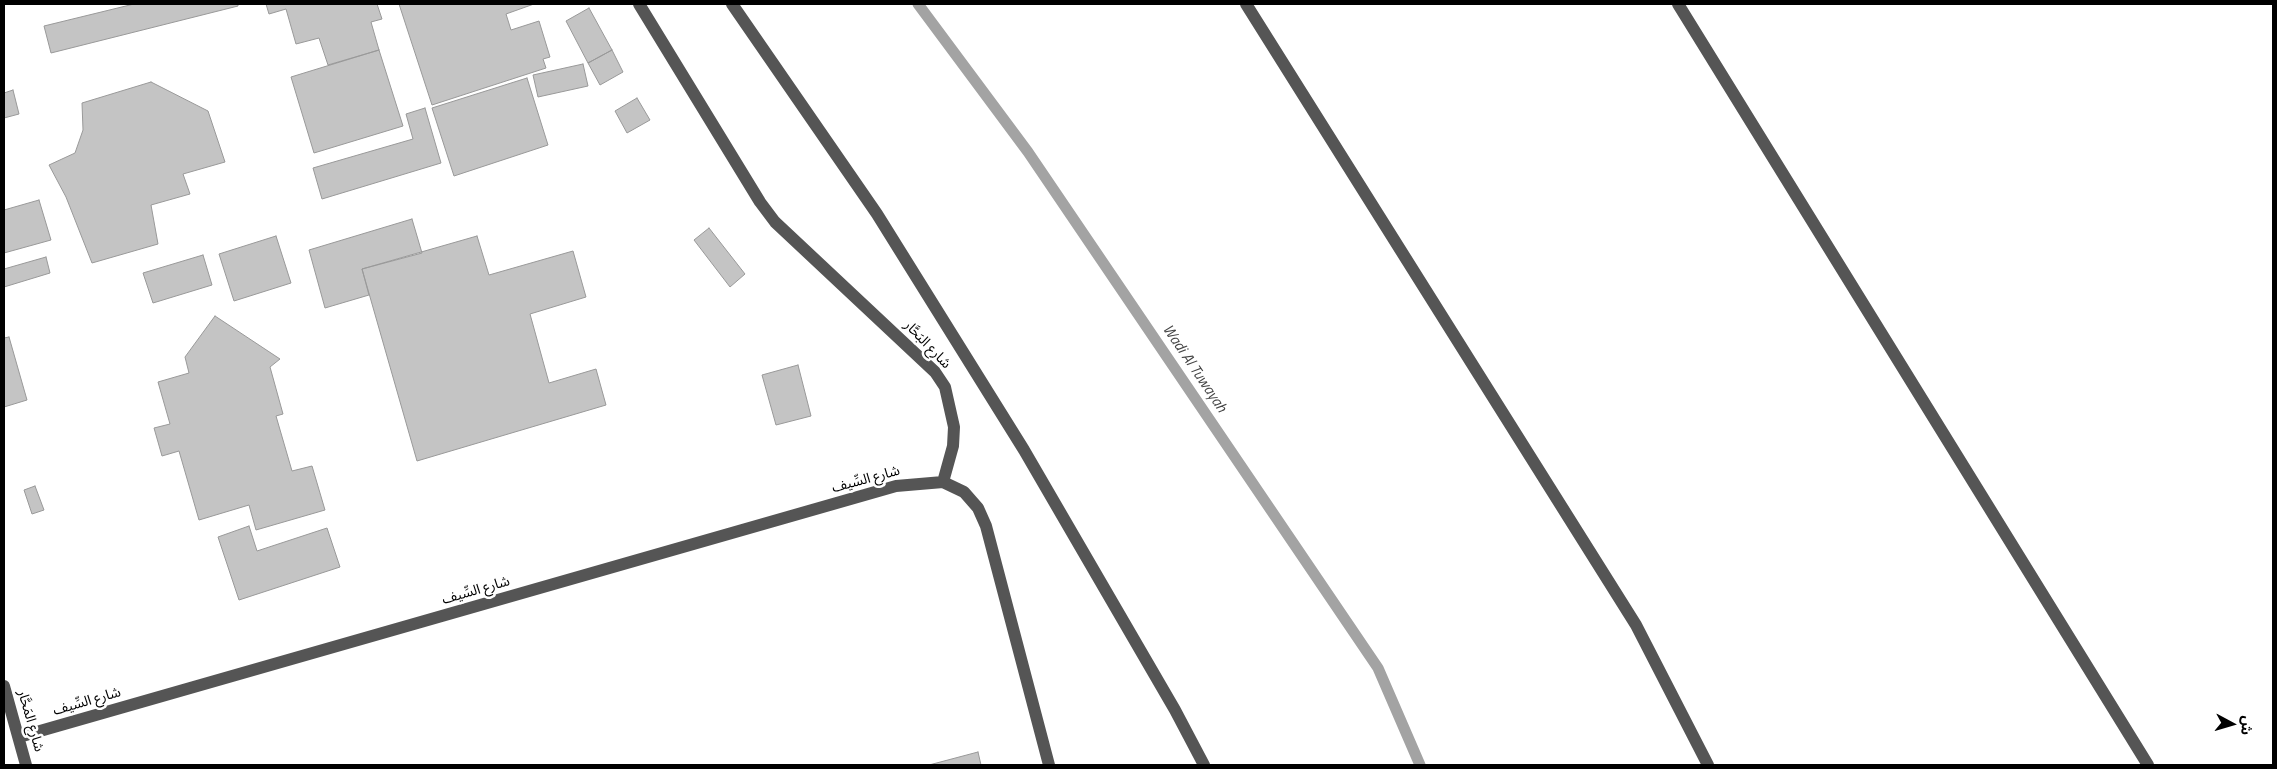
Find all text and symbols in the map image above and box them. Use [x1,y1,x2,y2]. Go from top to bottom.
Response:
street label: شارع البَحَّار [900,317,954,373]
water label: Wadi Al Tuwayah [1158,322,1230,416]
street label: شارع السِّيف [830,463,902,497]
street label: شارع السِّيف [440,573,512,609]
street label: شارع السِّيف [51,684,123,720]
street label: شارع المَحَّار [13,688,47,754]
north arrow [2207,699,2257,749]
text: ش [2236,715,2259,736]

